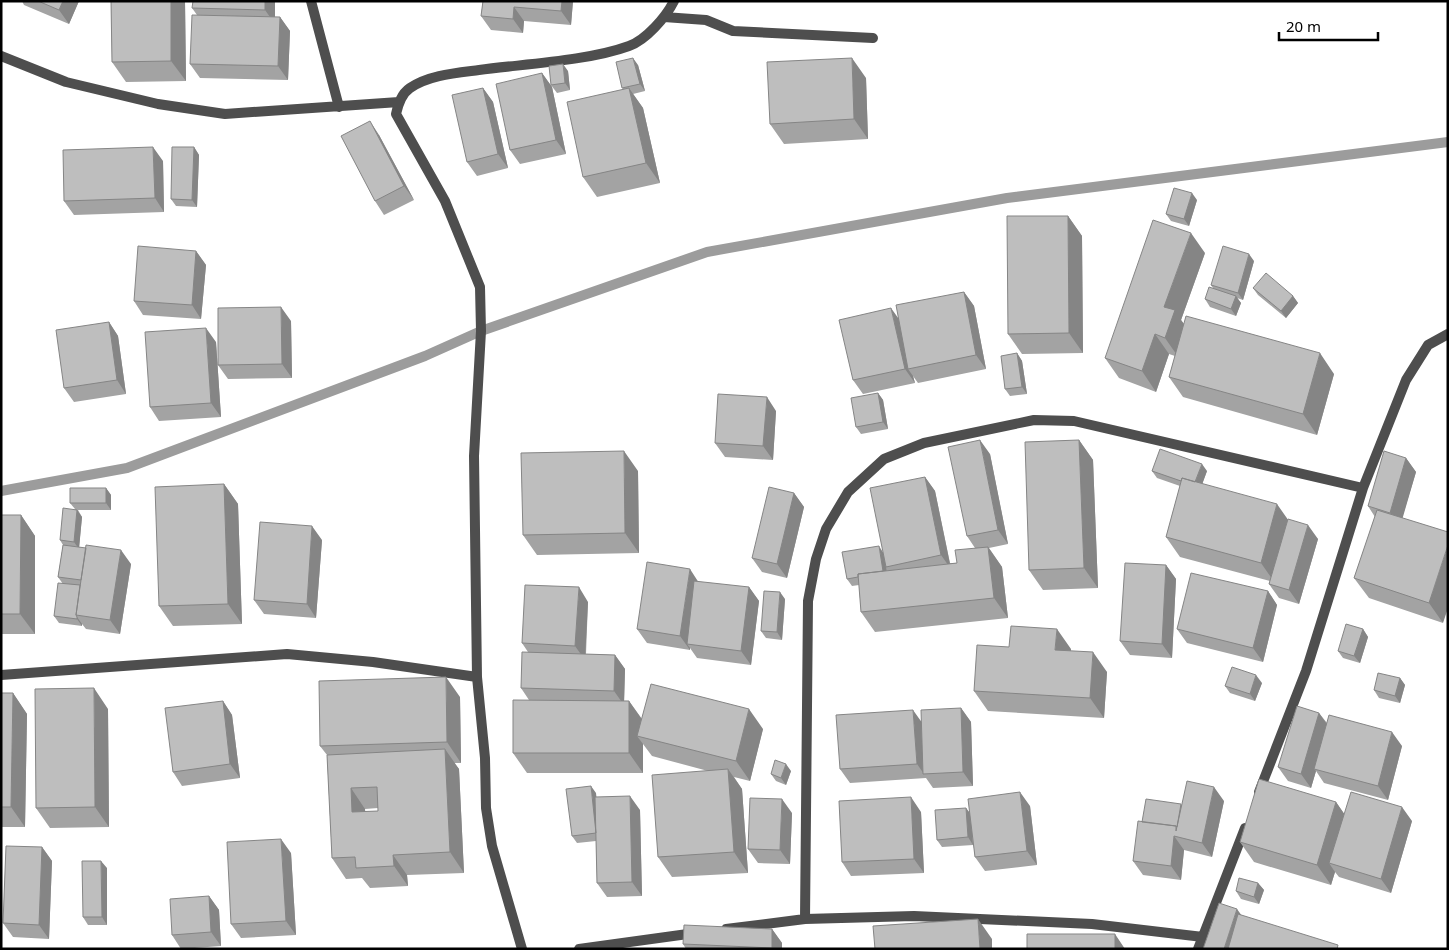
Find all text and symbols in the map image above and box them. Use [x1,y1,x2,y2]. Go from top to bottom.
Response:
scale bar [1279,10,1378,42]
text: 20 m [1286,16,1321,36]

